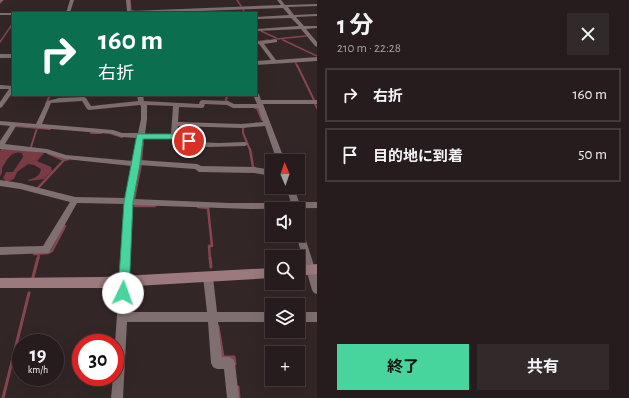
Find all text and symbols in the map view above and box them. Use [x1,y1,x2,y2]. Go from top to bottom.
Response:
button: close [567,13,609,55]
text: 1 分 [337,14,373,38]
text: 160 m [98,27,163,55]
icon: right [32,28,84,80]
text: 210 m · 22:28 [337,42,401,55]
text: 右折 [98,65,134,83]
icon: right [339,84,361,106]
text: 160 m [572,87,607,102]
text: 右折 [373,89,403,104]
pin [172,124,206,158]
icon: arrive [178,130,200,152]
icon: arrive [339,144,361,166]
text: 50 m [578,147,607,162]
text: 目的地に到着 [373,149,463,164]
north arrow [265,154,305,194]
map controls [265,154,305,386]
button: sound [265,202,305,242]
button: search [265,250,305,290]
position arrow [102,272,144,314]
button: layers [265,298,305,338]
speed limit sign: 30 [72,334,124,386]
button: 終了 [337,344,469,390]
button: 共有 [477,344,609,390]
text: 19 [30,345,46,365]
button: + [265,346,305,386]
text: km/h [28,365,48,375]

